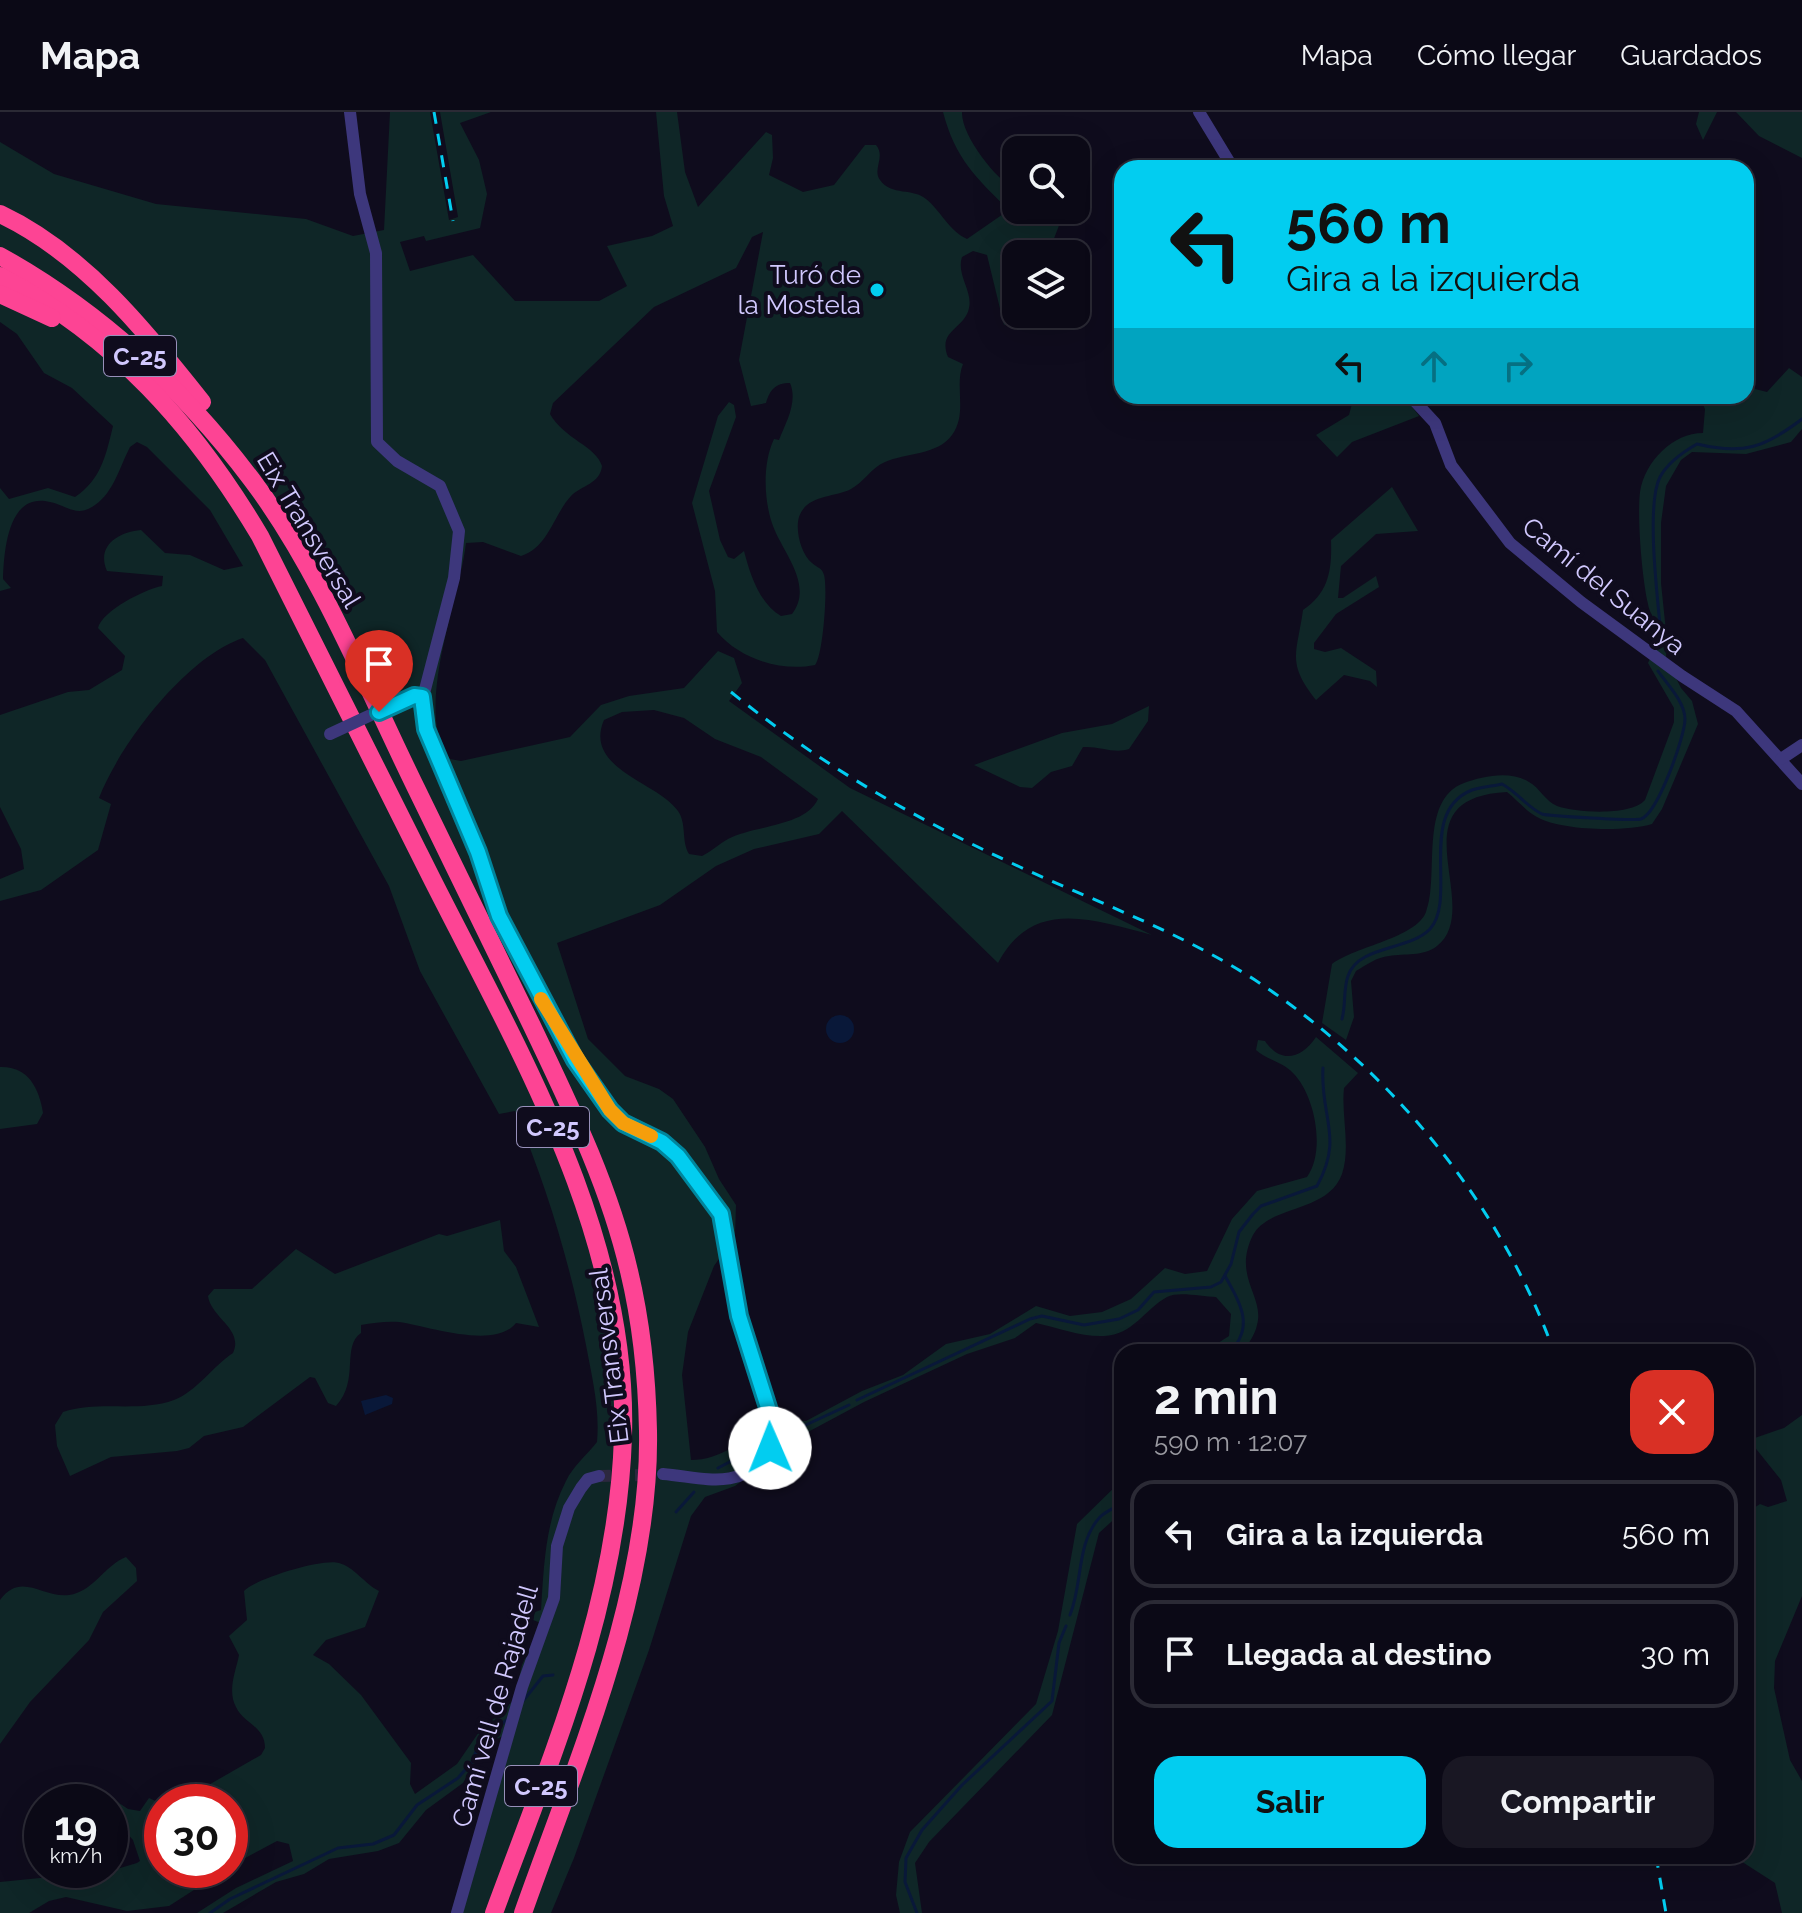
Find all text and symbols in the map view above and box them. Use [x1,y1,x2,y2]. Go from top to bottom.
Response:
text: Mapa [40,33,140,78]
text: Mapa [1301,39,1373,72]
text: Cómo llegar [1417,39,1576,72]
text: Guardados [1620,39,1762,72]
map controls [1002,136,1090,328]
button: search [1002,136,1090,224]
text: 560 m [1286,190,1451,256]
icon: left [1154,192,1258,296]
button: layers [1002,240,1090,328]
text: Gira a la izquierda [1286,257,1580,299]
place label: Turó de la Mostela [738,260,861,320]
marker: Turó de la Mostela [868,281,886,299]
road number: C-25 [104,336,176,376]
icon: left [1328,344,1372,388]
icon: ahead [1412,344,1456,388]
icon: right [1496,344,1540,388]
street label: Eix Transversal [251,447,368,614]
street label: Camí del Suanya [1517,511,1691,661]
pin [345,630,413,712]
icon: arrive [357,642,401,686]
road number: C-25 [517,1107,589,1147]
street label: Eix Transversal [583,1266,635,1445]
text: 2 min [1154,1369,1279,1425]
button: close [1630,1370,1714,1454]
position arrow [728,1406,812,1490]
text: 590 m · 12:07 [1154,1427,1307,1457]
icon: left [1158,1512,1202,1556]
text: Gira a la izquierda [1226,1517,1483,1552]
text: 560 m [1622,1517,1710,1552]
street label: Camí vell de Rajadell [446,1580,544,1831]
icon: arrive [1158,1632,1202,1676]
text: Llegada al destino [1226,1637,1492,1672]
text: 30 m [1640,1637,1710,1672]
button: Salir [1154,1756,1426,1848]
button: Compartir [1442,1756,1714,1848]
road number: C-25 [505,1766,577,1806]
speed limit sign: 30 [144,1784,248,1888]
text: 19 [54,1802,98,1849]
text: km/h [50,1844,102,1868]

